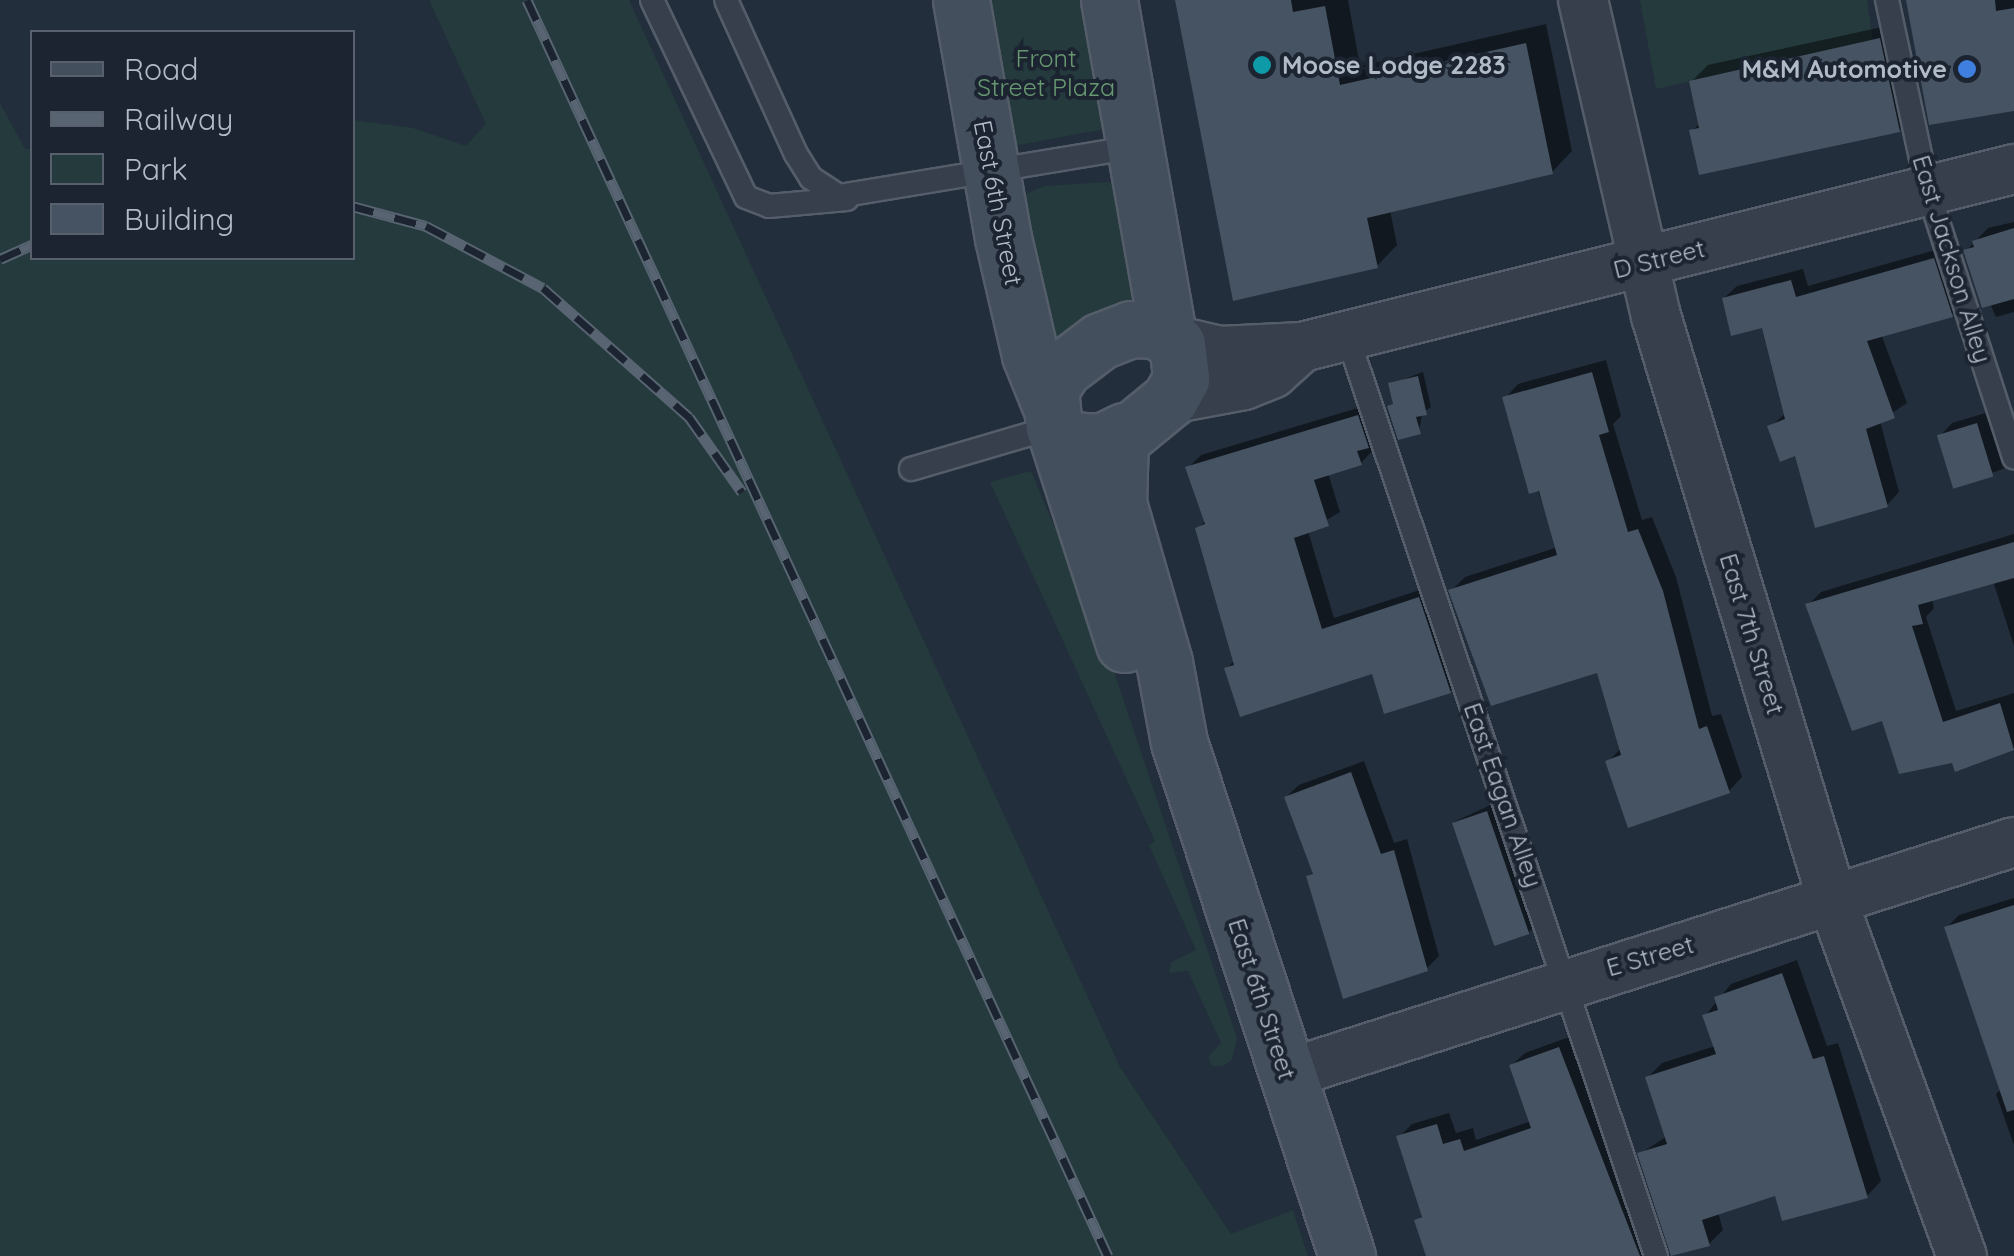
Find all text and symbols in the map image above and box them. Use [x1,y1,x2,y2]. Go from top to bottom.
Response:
legend [30,30,355,260]
park label: Front Street Plaza [977,44,1115,103]
text: Road [124,50,198,88]
place label: Moose Lodge 2283 [1282,50,1506,80]
marker: Moose Lodge 2283 [1251,54,1273,76]
place label: M&M Automotive [1742,54,1947,84]
marker: M&M Automotive [1956,58,1978,80]
text: Railway [124,100,233,138]
street label: East 6th Street [967,118,1029,288]
text: Park [124,150,188,188]
street label: East Jackson Alley [1906,151,1998,367]
text: Building [124,200,234,238]
street label: D Street [1610,233,1708,285]
street label: East 7th Street [1713,550,1791,718]
street label: East Eagan Alley [1457,699,1549,891]
street label: East 6th Street [1222,915,1302,1083]
street label: E Street [1603,929,1697,983]

